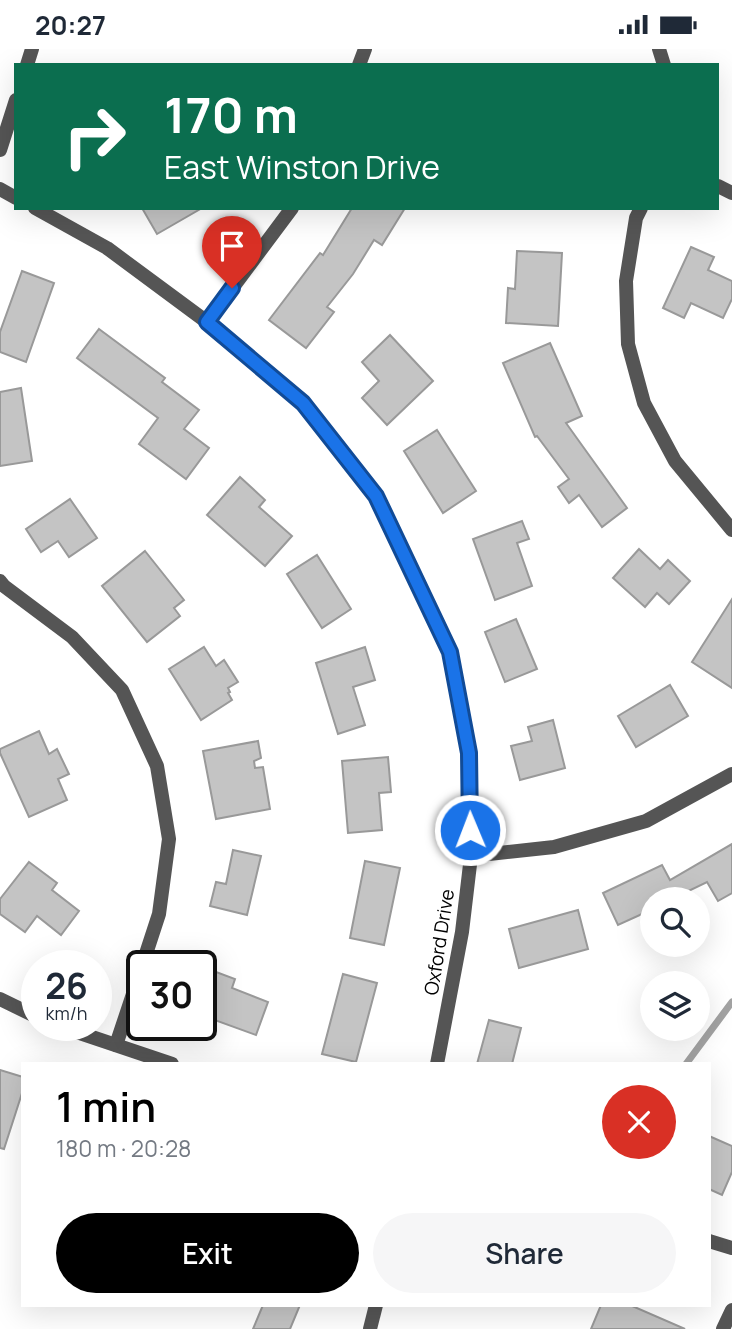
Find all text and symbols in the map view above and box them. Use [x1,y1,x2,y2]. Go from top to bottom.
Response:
text: 20:27 [35,7,106,43]
text: 170 m [164,81,298,148]
icon: right [49,91,140,182]
text: East Winston Drive [164,145,440,189]
pin [202,216,262,288]
icon: arrive [213,227,251,265]
position arrow [433,793,507,867]
street label: Oxford Drive [418,887,460,997]
map controls [640,887,710,1041]
button: search [640,887,710,957]
speed limit sign: 30 [126,950,217,1041]
text: 26 [45,962,88,1010]
button: layers [640,971,710,1041]
text: km/h [46,1001,87,1025]
text: 1 min [56,1077,156,1135]
button: close [602,1085,676,1159]
text: 180 m · 20:28 [56,1132,191,1164]
button: Exit [56,1213,359,1293]
button: Share [373,1213,676,1293]

